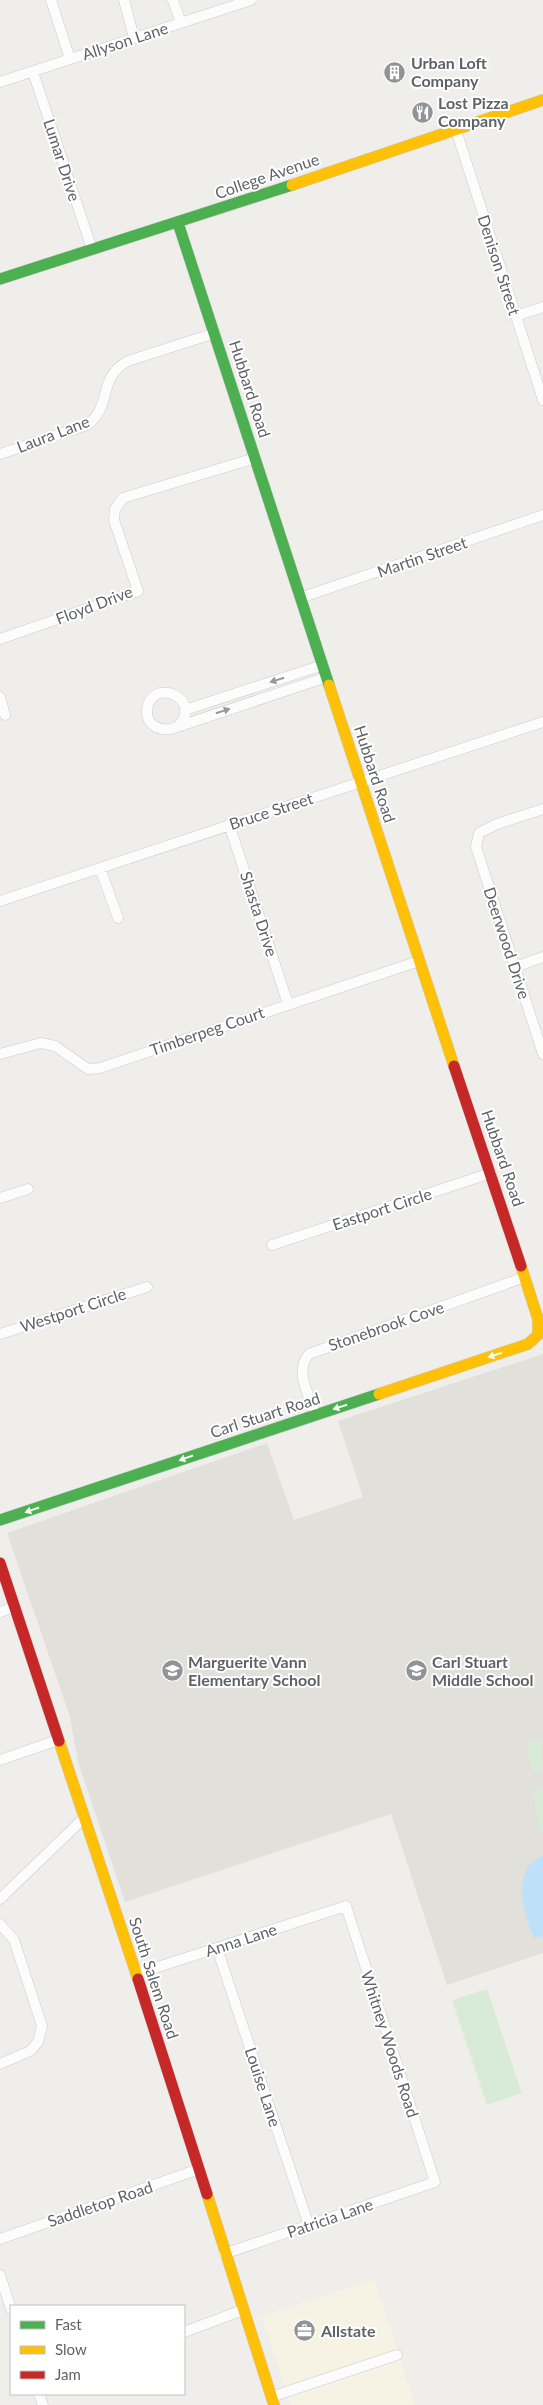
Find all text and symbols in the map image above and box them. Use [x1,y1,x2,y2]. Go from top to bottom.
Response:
street label: Allyson Lane [80,18,170,63]
place label: Urban Loft Company [411,53,488,90]
building icon: Urban Loft Company [383,60,407,84]
place label: Lost Pizza Company [438,93,509,130]
restaurant icon: Lost Pizza Company [410,100,434,124]
street label: Lumar Drive [40,116,85,203]
street label: College Avenue [212,149,321,202]
street label: Denison Street [474,212,525,318]
street label: Hubbard Road [226,338,275,440]
street label: Laura Lane [14,411,92,456]
street label: Martin Street [375,532,469,581]
street label: Floyd Drive [53,581,135,628]
one-way arrow [269,676,284,684]
one-way arrow [216,707,231,715]
street label: Hubbard Road [351,723,400,825]
street label: Bruce Street [226,788,315,833]
street label: Shasta Drive [237,869,282,959]
street label: Deerwood Drive [480,884,535,1001]
street label: Timberpeg Court [147,1002,267,1059]
street label: Hubbard Road [478,1107,529,1209]
street label: Eastport Circle [330,1184,434,1234]
street label: Westport Circle [17,1283,128,1336]
street label: Stonebrook Cove [325,1297,446,1354]
one-way arrow [487,1352,502,1359]
street label: Carl Stuart Road [207,1388,322,1441]
one-way arrow [333,1403,348,1411]
one-way arrow [179,1455,194,1462]
one-way arrow [24,1506,39,1514]
place label: Marguerite Vann Elementary School [188,1652,320,1689]
place label: Carl Stuart Middle School [432,1652,534,1689]
school or university icon: Marguerite Vann Elementary School [160,1659,184,1683]
school or university icon: Carl Stuart Middle School [404,1659,428,1683]
street label: South Salem Road [126,1915,183,2041]
street label: Anna Lane [203,1919,279,1960]
street label: Whitney Woods Road [358,1968,423,2120]
street label: Louise Lane [242,2045,285,2129]
street label: Saddletop Road [45,2177,155,2230]
street label: Patricia Lane [284,2194,375,2241]
legend [10,2305,185,2395]
text: Fast [55,2315,82,2333]
office icon: Allstate [293,2319,317,2343]
place label: Allstate [320,2321,376,2340]
text: Slow [55,2340,87,2358]
text: Jam [55,2365,81,2383]

